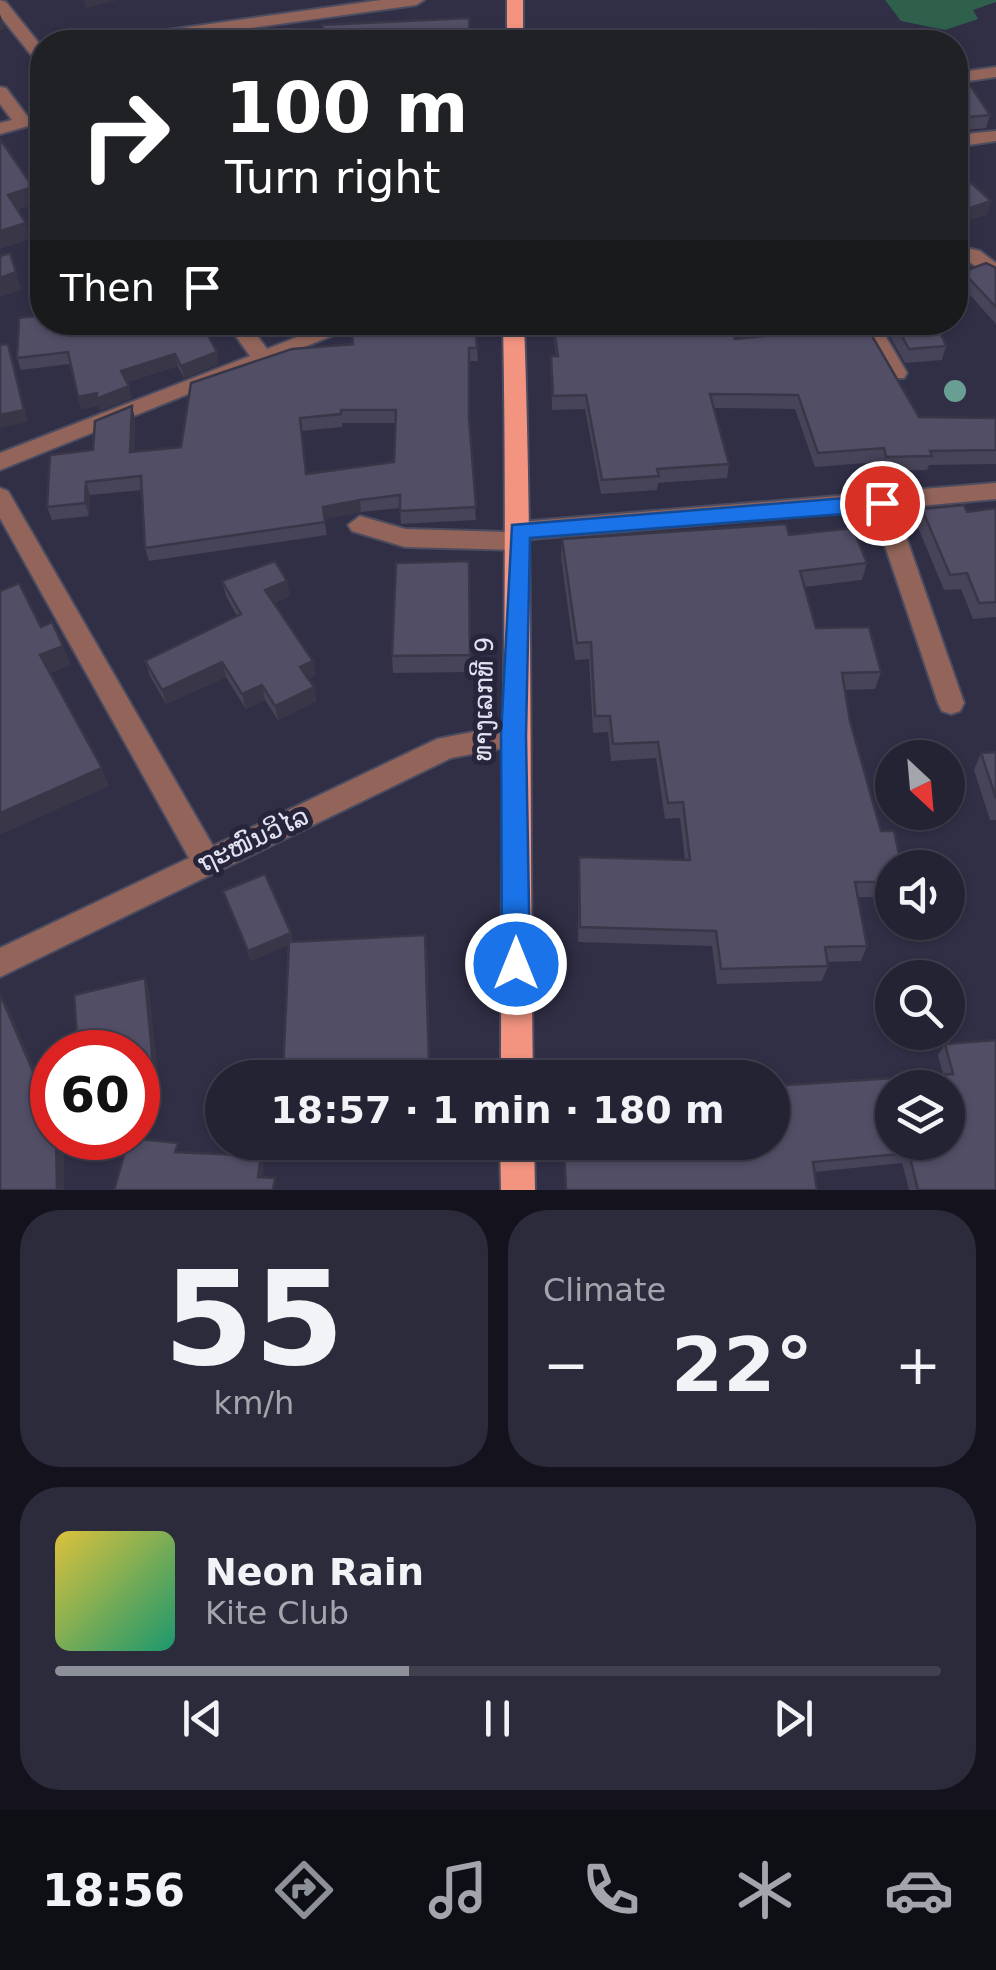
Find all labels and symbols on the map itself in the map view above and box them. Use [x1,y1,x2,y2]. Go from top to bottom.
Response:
pin [840,461,925,546]
street label: ທາງເລກທີ 9 [468,636,499,762]
north arrow [875,740,965,830]
street label: ຖະໜົນວິໄລ [193,801,313,878]
position arrow [464,912,568,1016]
speed limit sign: 60 [30,1030,160,1160]

